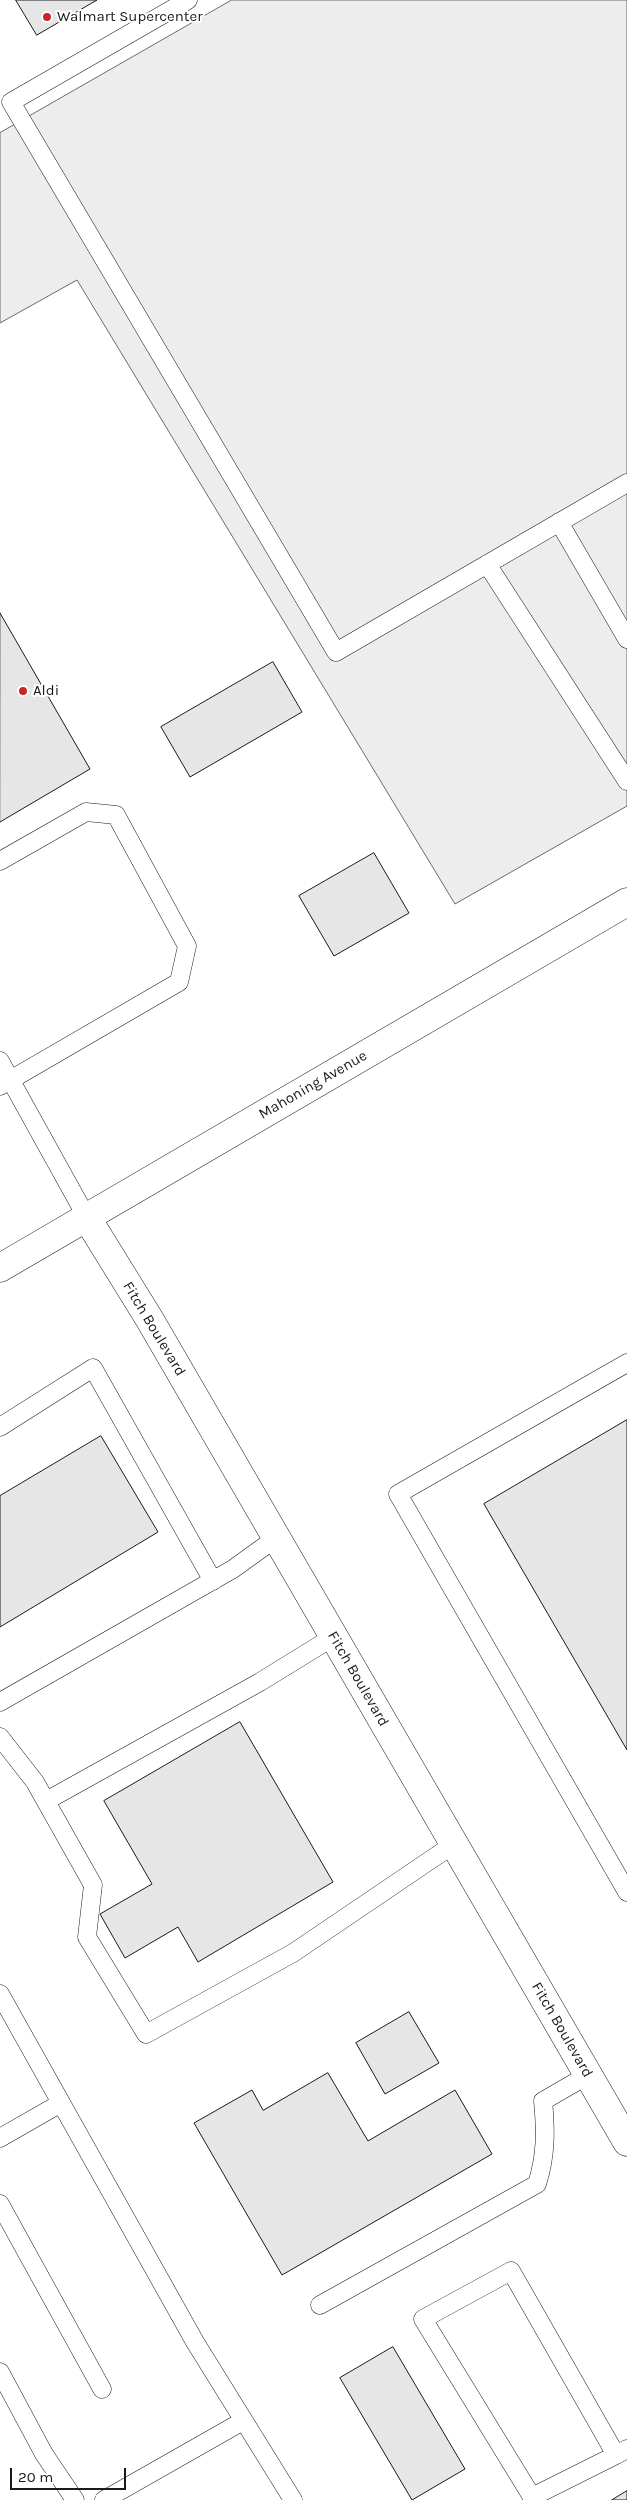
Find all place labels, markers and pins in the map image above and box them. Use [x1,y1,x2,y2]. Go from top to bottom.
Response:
place label: Walmart Supercenter [57,8,203,26]
marker: Walmart Supercenter [41,11,53,23]
place label: Aldi [33,682,59,700]
marker: Aldi [17,685,29,697]

